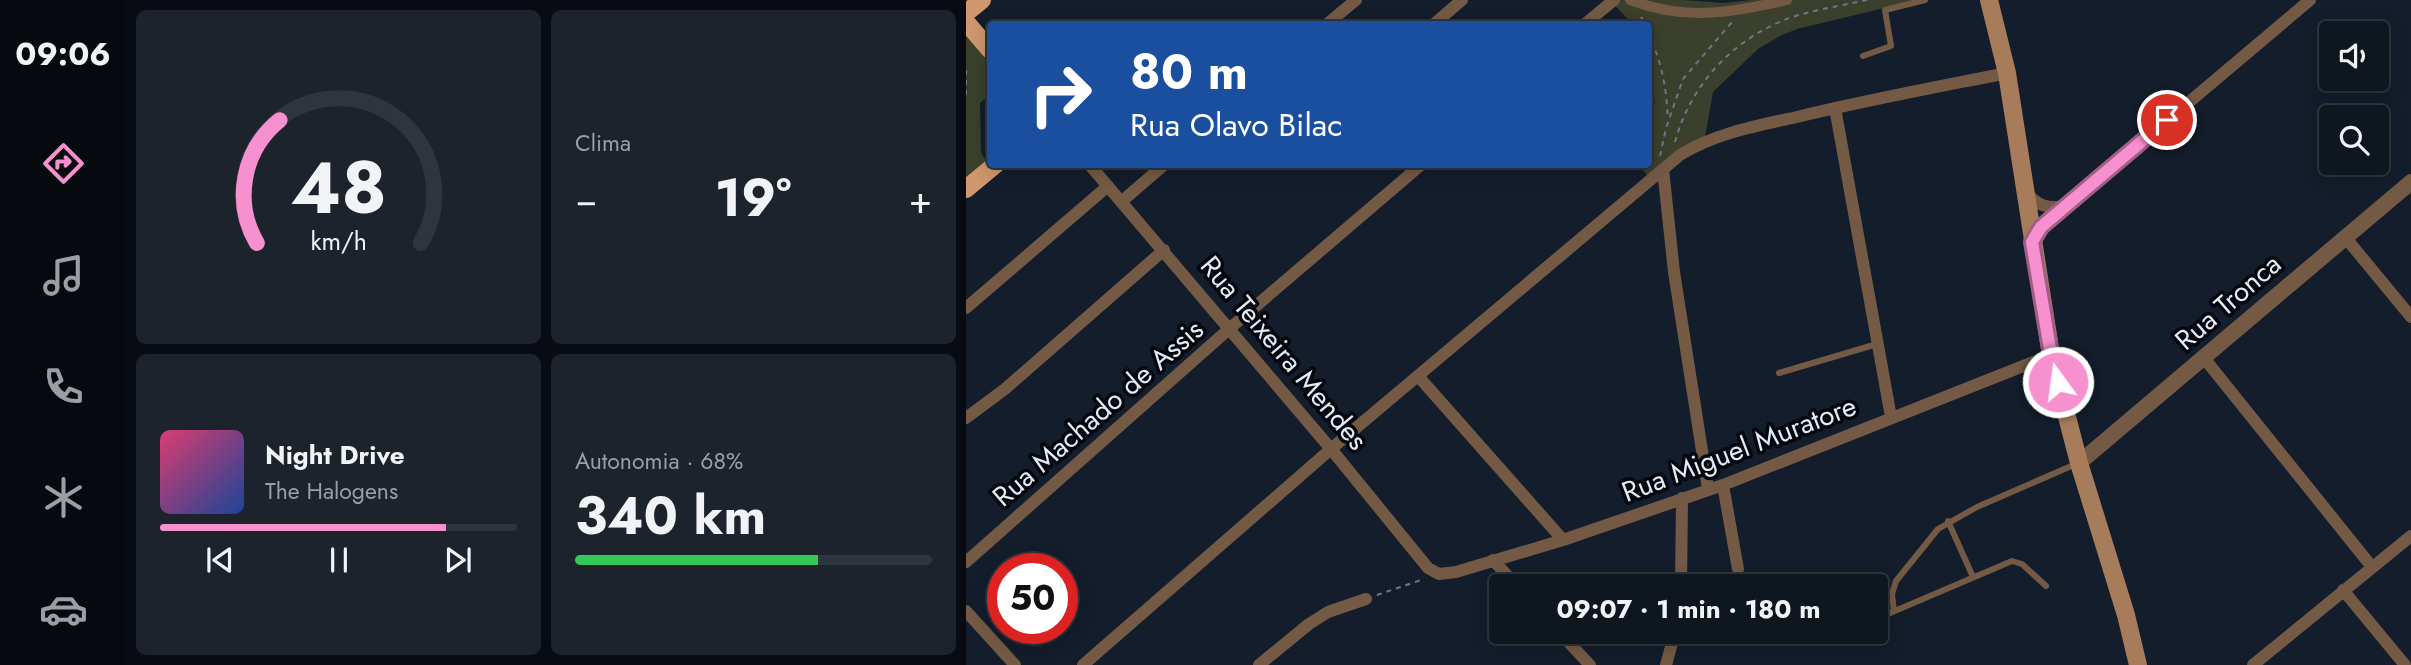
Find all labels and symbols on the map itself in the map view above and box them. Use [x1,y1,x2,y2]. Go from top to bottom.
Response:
pin [2137,90,2197,150]
street label: Rua Tronca [2166,244,2290,360]
street label: Rua Teixeira Mendes [1190,247,1378,459]
street label: Rua Machado de Assis [983,310,1213,516]
position arrow [2021,345,2095,419]
street label: Rua Miguel Muratore [1616,385,1862,513]
speed limit sign: 50 [987,553,1078,644]

